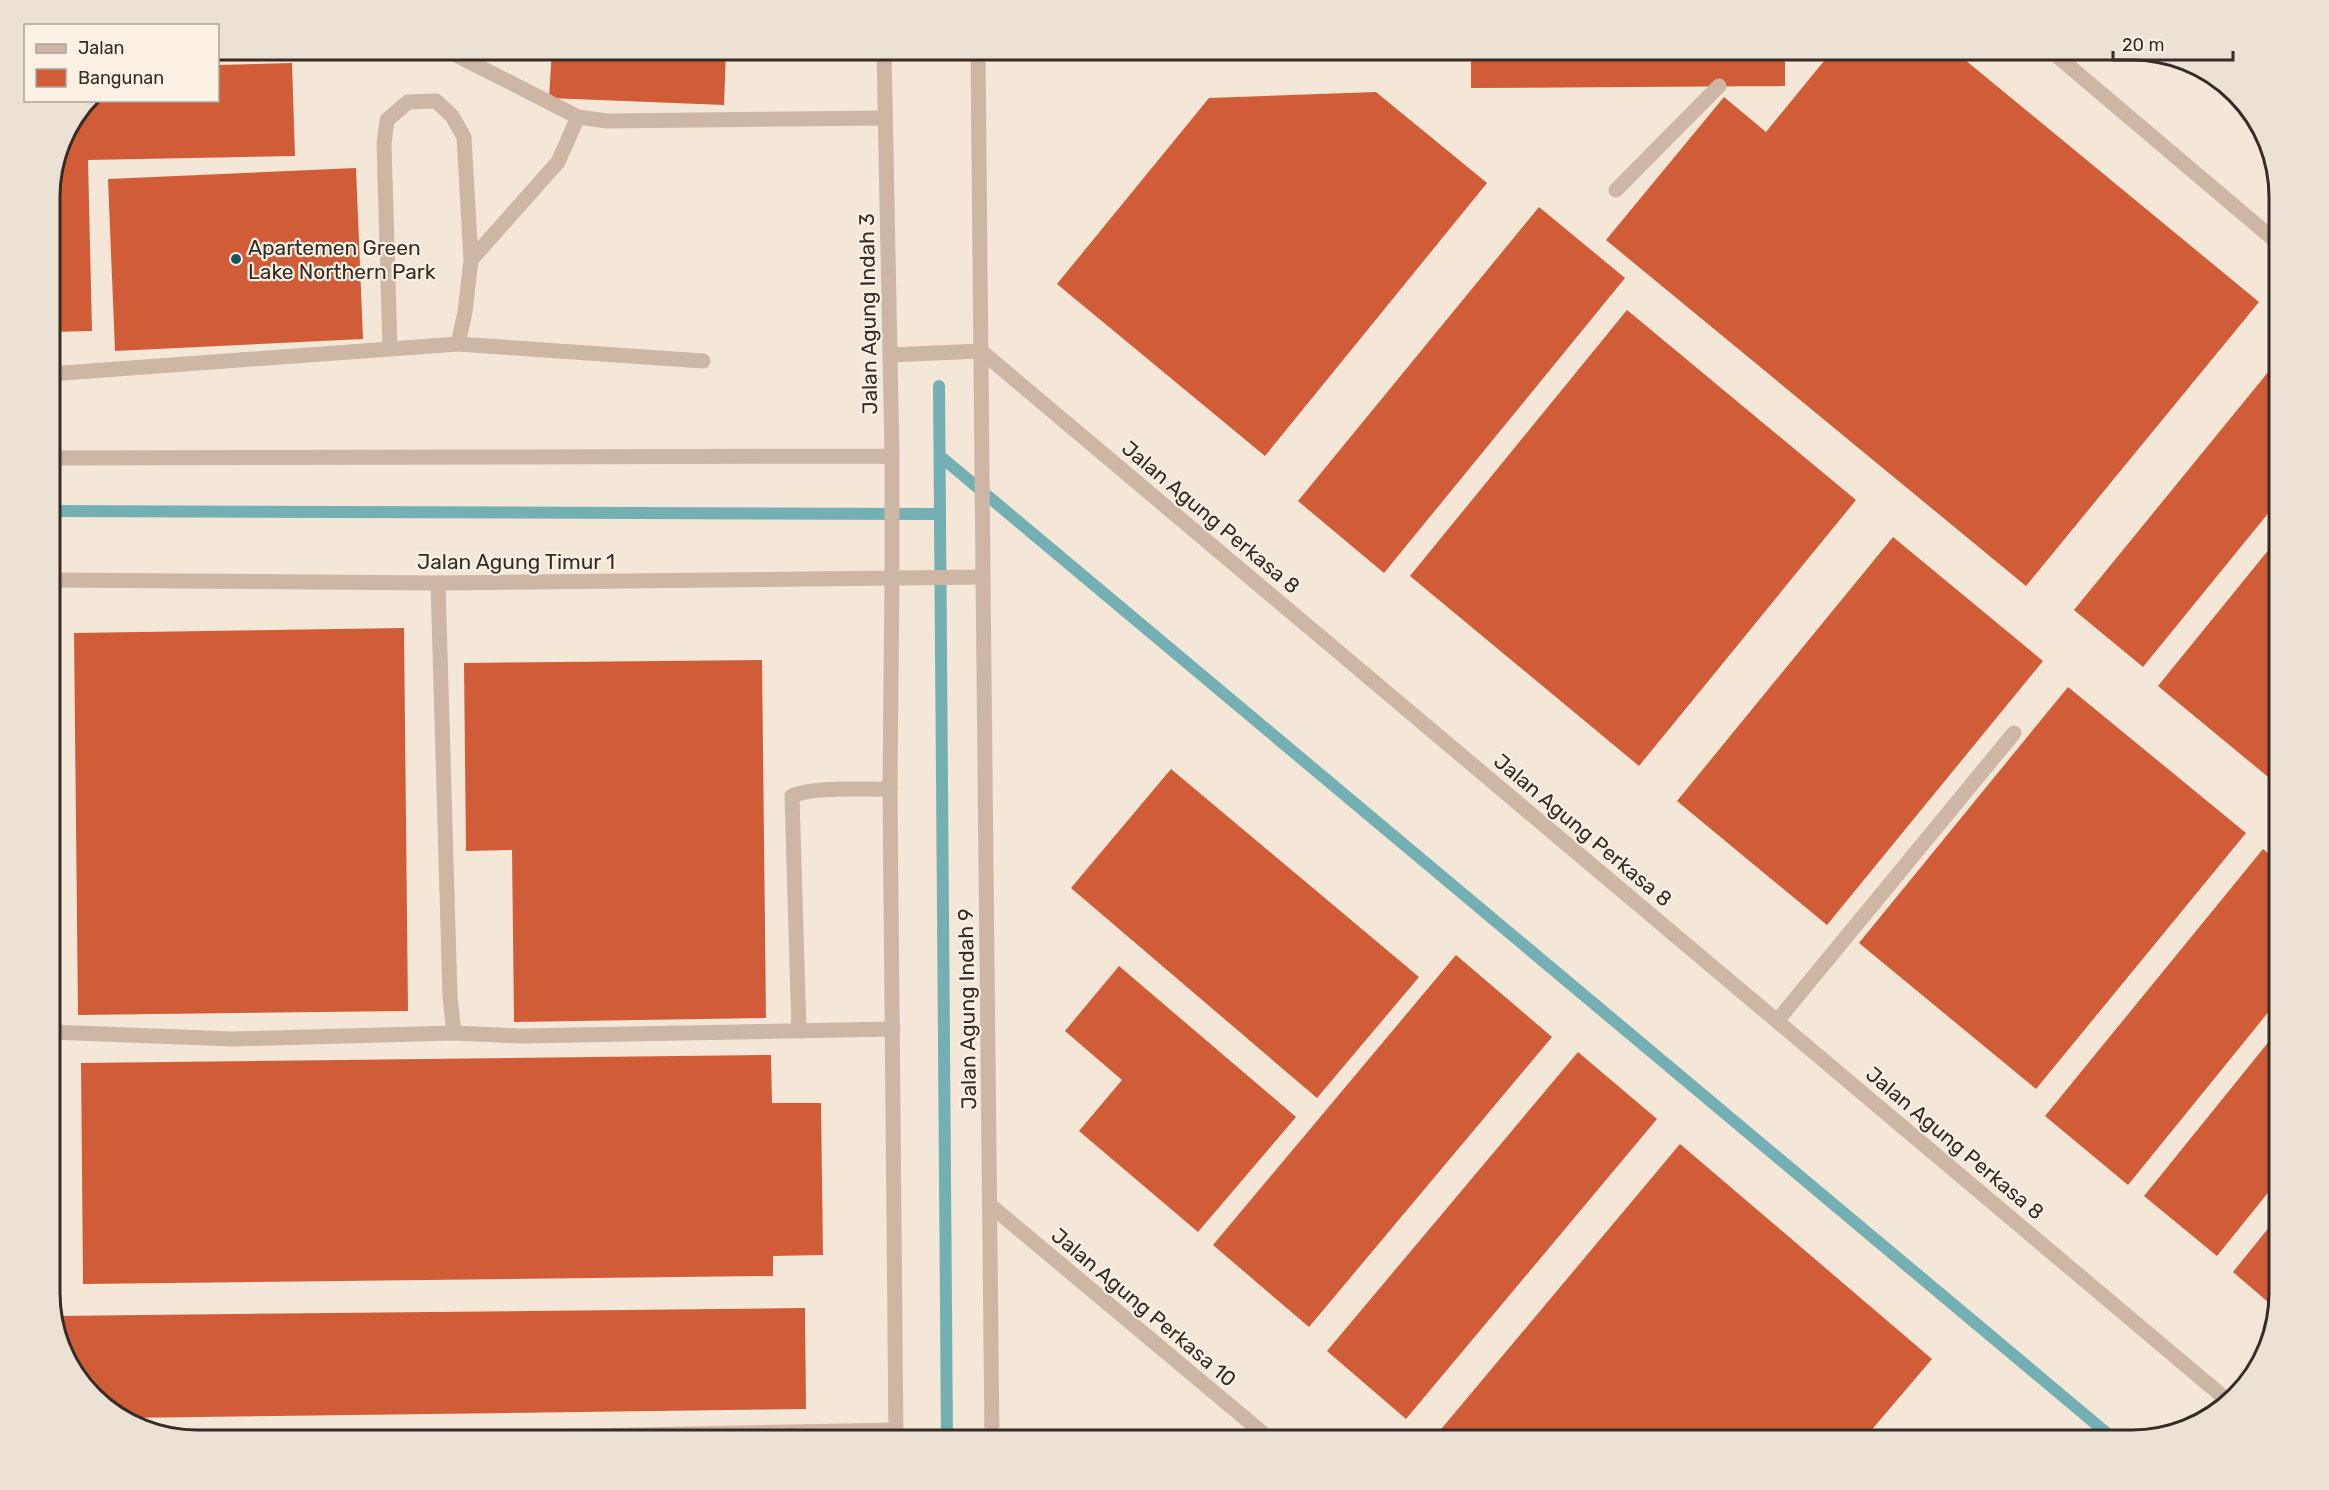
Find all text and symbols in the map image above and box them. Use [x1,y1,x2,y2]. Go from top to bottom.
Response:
legend [24,24,219,102]
scale bar [2113,24,2233,62]
text: 20 m [2122,34,2164,56]
text: Jalan [78,37,125,59]
text: Bangunan [78,67,164,89]
street label: Jalan Agung Indah 3 [854,213,882,415]
place label: Apartemen Green Lake Northern Park [248,235,436,284]
marker: Apartemen Green Lake Northern Park [229,252,243,266]
street label: Jalan Agung Perkasa 8 [1117,435,1305,599]
street label: Jalan Agung Timur 1 [417,549,615,574]
street label: Jalan Agung Perkasa 8 [1489,748,1677,912]
street label: Jalan Agung Indah 9 [953,908,981,1110]
street label: Jalan Agung Perkasa 8 [1861,1061,2049,1225]
street label: Jalan Agung Perkasa 10 [1047,1222,1241,1392]

